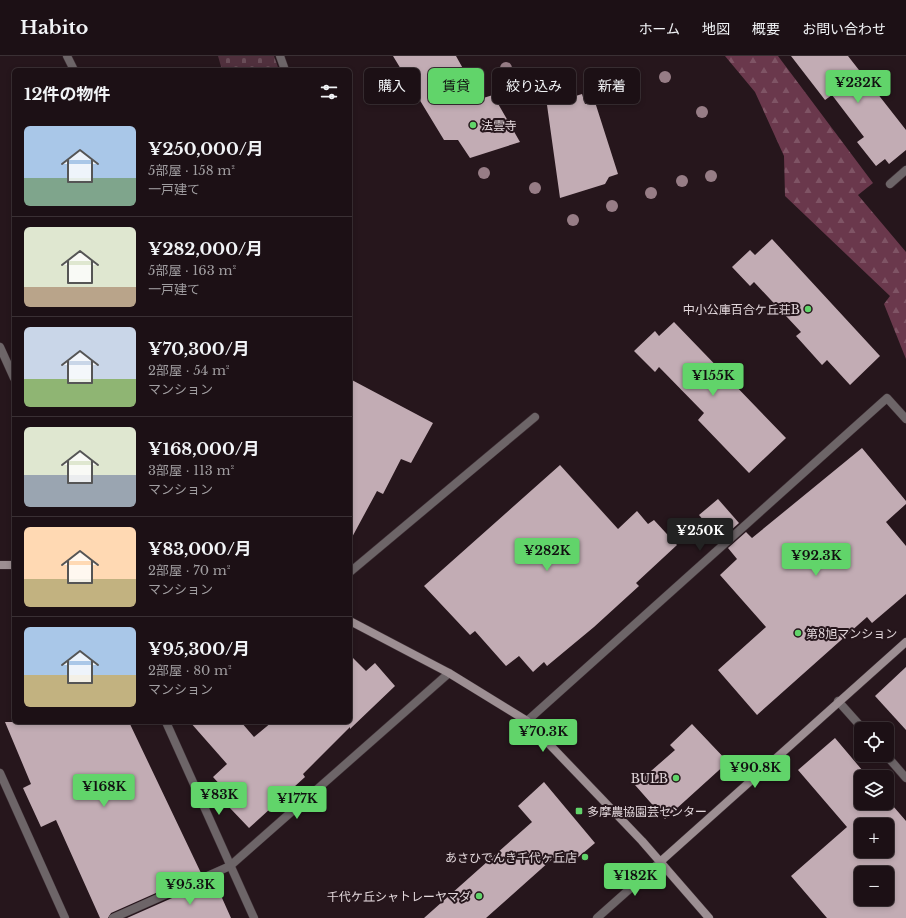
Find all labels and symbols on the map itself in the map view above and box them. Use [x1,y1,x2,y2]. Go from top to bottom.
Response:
pin: ¥232K [830,70,886,104]
place label: 法雲寺 [481,118,517,133]
marker: 法雲寺 [468,120,478,130]
place label: 中小公庫百合ケ丘荘B [683,302,800,317]
marker: 中小公庫百合ケ丘荘B [803,304,813,314]
pin: ¥155K [685,363,741,397]
pin: ¥250K [672,518,728,552]
pin: ¥282K [519,538,575,572]
pin: ¥92.3K [783,543,849,577]
place label: 第8旭マンション [806,626,897,641]
marker: 第8旭マンション [793,628,803,638]
pin: ¥70.3K [510,719,576,753]
pin: ¥90.8K [722,755,788,789]
place label: BULB [631,771,668,786]
marker: BULB [671,773,681,783]
pin: ¥168K [76,774,132,808]
pin: ¥83K [195,782,243,816]
pin: ¥177K [269,786,325,820]
place label: 多摩農協園芸センター [587,804,707,819]
marker: 多摩農協園芸センター [574,806,584,816]
place label: あさひでんき千代ヶ丘店 [445,850,577,865]
marker: あさひでんき千代ヶ丘店 [580,852,590,862]
pin: ¥182K [607,863,663,897]
pin: ¥95.3K [157,872,223,906]
place label: 千代ケ丘シャトレーヤマダ [327,889,471,904]
marker: 千代ケ丘シャトレーヤマダ [474,891,484,901]

